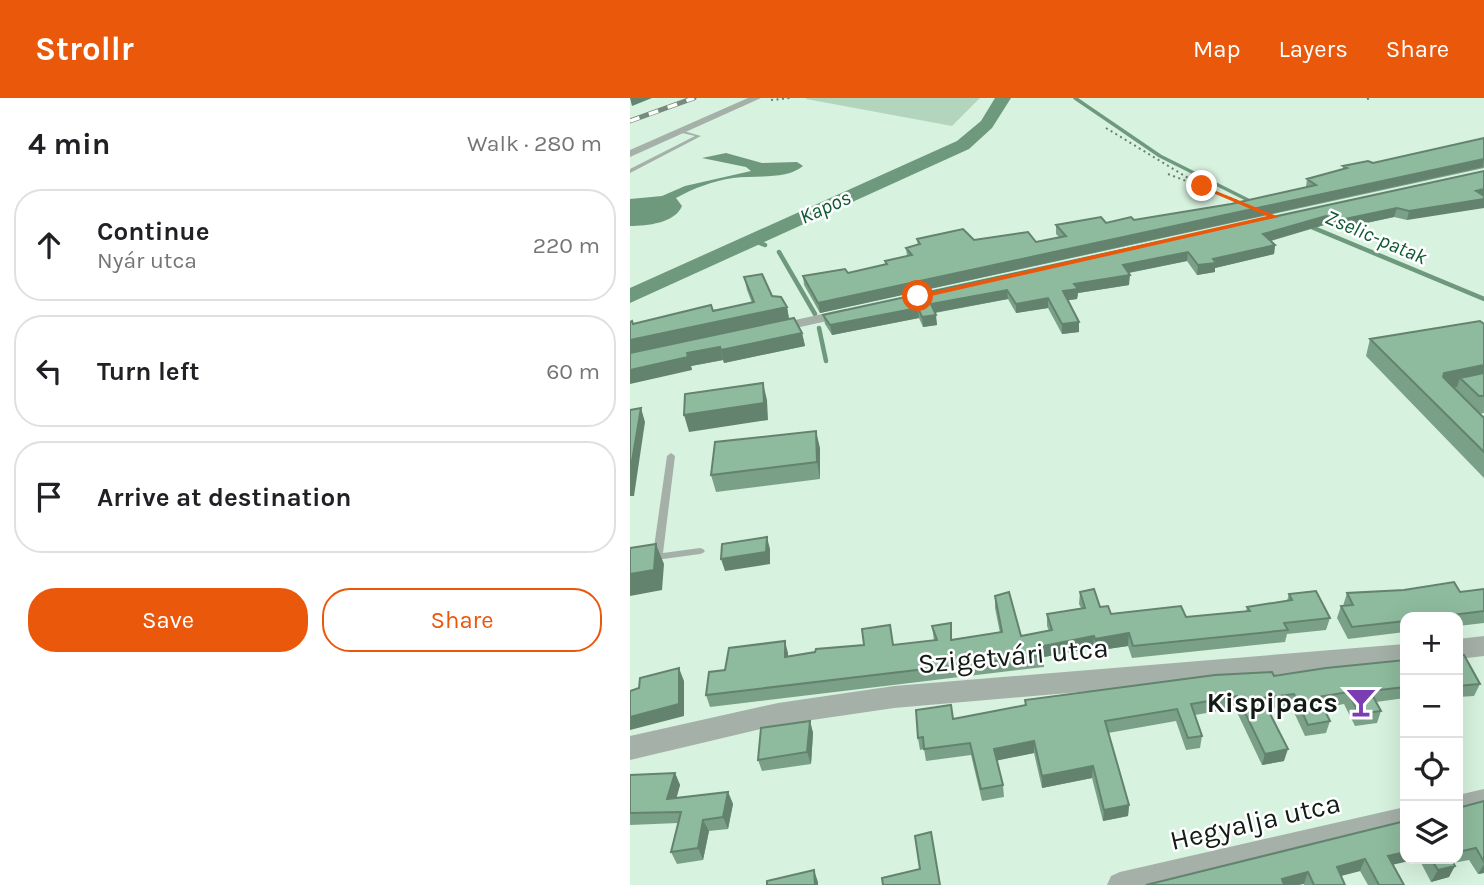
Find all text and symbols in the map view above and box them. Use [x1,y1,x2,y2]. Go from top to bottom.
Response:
text: Strollr [35,30,134,68]
text: Map [1193,35,1241,63]
text: Layers [1279,35,1348,63]
text: Share [1386,35,1449,63]
text: 4 min [28,126,110,162]
text: Walk · 280 m [467,130,602,157]
route end [1186,170,1217,201]
water label: Kapos [796,185,854,229]
water label: Zselic-patak [1321,205,1431,269]
text: Continue [97,216,209,247]
icon: ahead [30,226,68,264]
text: 220 m [533,232,600,259]
text: Nyár utca [97,247,197,274]
route start [902,280,933,311]
icon: left [30,352,68,390]
text: Turn left [97,356,199,387]
text: 60 m [546,358,600,385]
icon: arrive [30,478,68,516]
text: Arrive at destination [97,482,351,513]
button: Save [28,588,308,652]
button: Share [322,588,602,652]
map controls [1400,612,1463,864]
button: + [1400,612,1463,675]
street label: Szigetvári utca [916,631,1110,680]
button: − [1400,675,1463,738]
bar icon: Kispipacs [1344,685,1378,719]
place label: Kispipacs [1206,686,1338,719]
button: locate [1400,738,1463,801]
street label: Hegyalja utca [1167,786,1344,857]
button: layers [1400,801,1463,864]

